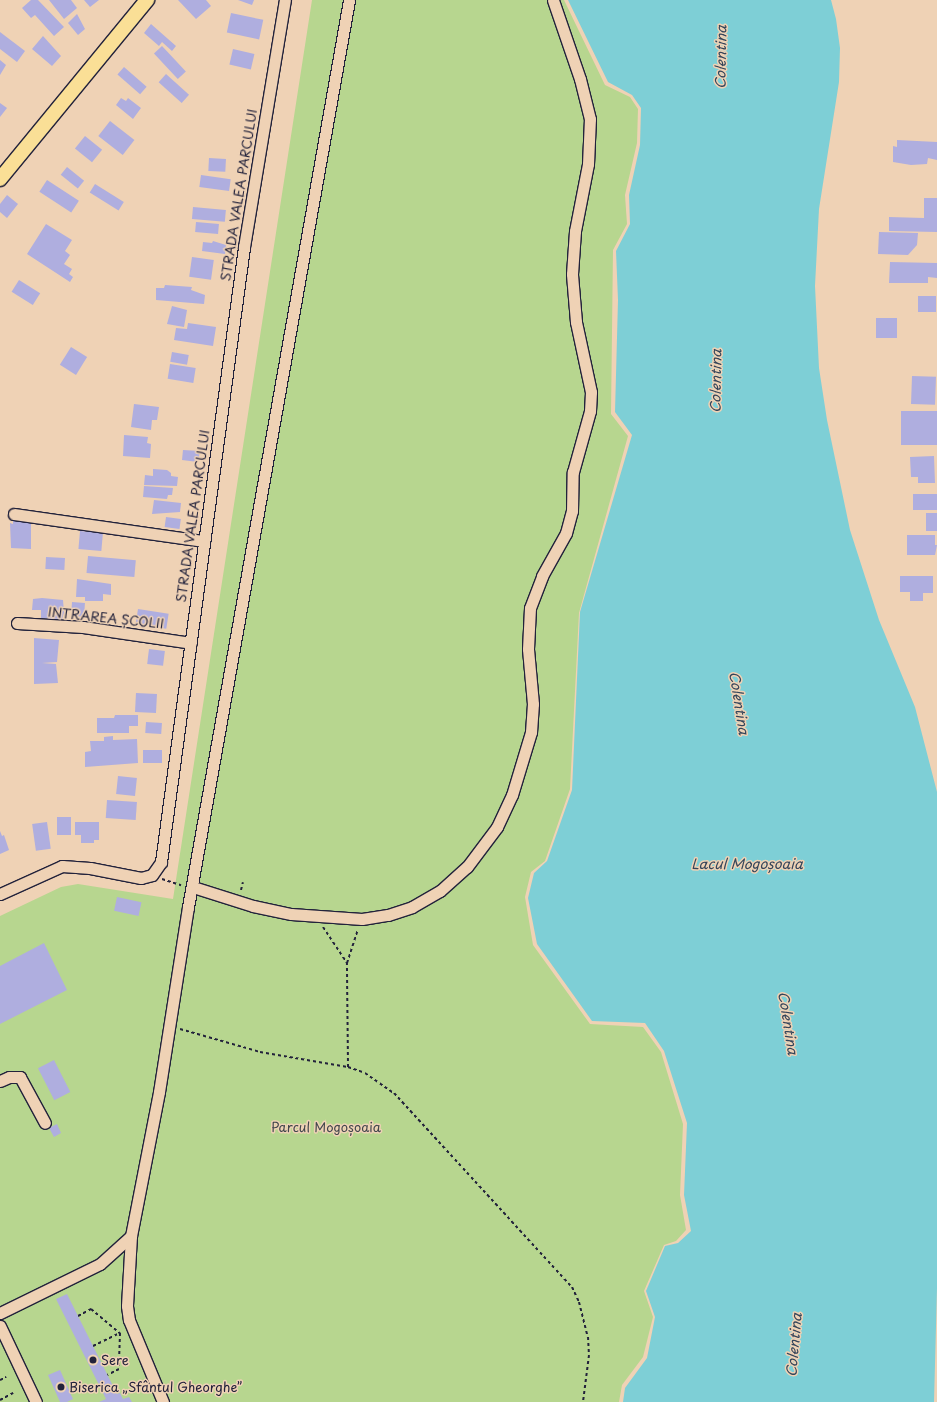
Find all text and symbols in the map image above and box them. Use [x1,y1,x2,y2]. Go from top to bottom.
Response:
water label: Colentina [712,25,730,89]
street label: STRADA VALEA PARCULUI [218,108,260,282]
water label: Colentina [707,349,725,413]
street label: STRADA VALEA PARCULUI [173,428,213,604]
street label: INTRAREA ȘCOLII [47,604,165,632]
water label: Colentina [726,670,752,736]
water label: Lacul Mogoșoaia [691,856,803,872]
water label: Colentina [775,990,801,1056]
park label: Parcul Mogoșoaia [271,1119,381,1135]
water label: Colentina [783,1312,805,1378]
place label: Sere [101,1352,129,1368]
marker: Sere [88,1355,98,1365]
place label: Biserica „Sfântul Gheorghe” [69,1379,242,1395]
marker: Biserica „Sfântul Gheorghe” [56,1382,66,1392]

